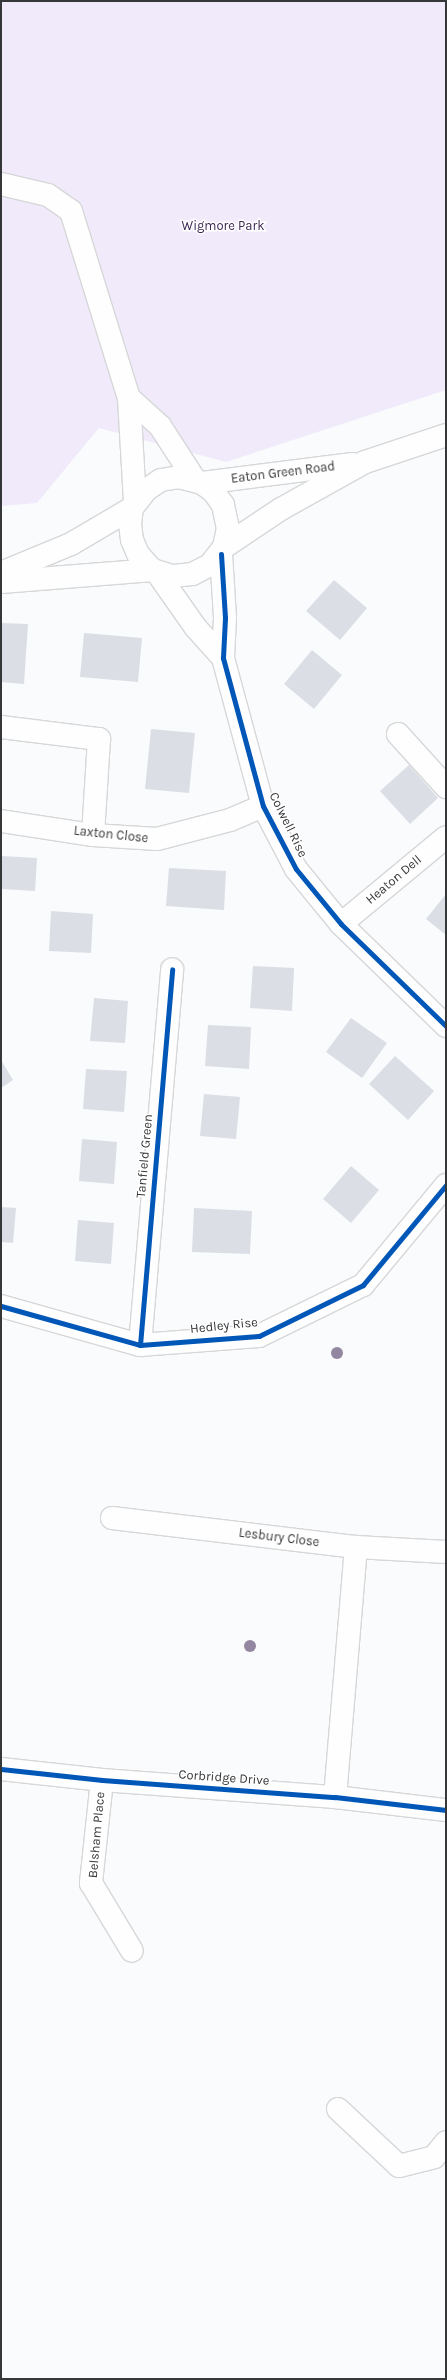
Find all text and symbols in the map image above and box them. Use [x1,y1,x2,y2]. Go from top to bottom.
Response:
park label: Wigmore Park [182,218,264,234]
street label: Eaton Green Road [230,459,336,487]
street label: Colwell Rise [266,790,310,860]
street label: Laxton Close [73,823,149,847]
street label: Heaton Dell [363,852,425,908]
street label: Tanfield Green [134,1113,156,1199]
street label: Hedley Rise [189,1315,259,1337]
street label: Lesbury Close [238,1525,320,1551]
street label: Corbridge Drive [178,1767,270,1789]
street label: Belsham Place [85,1791,109,1879]

